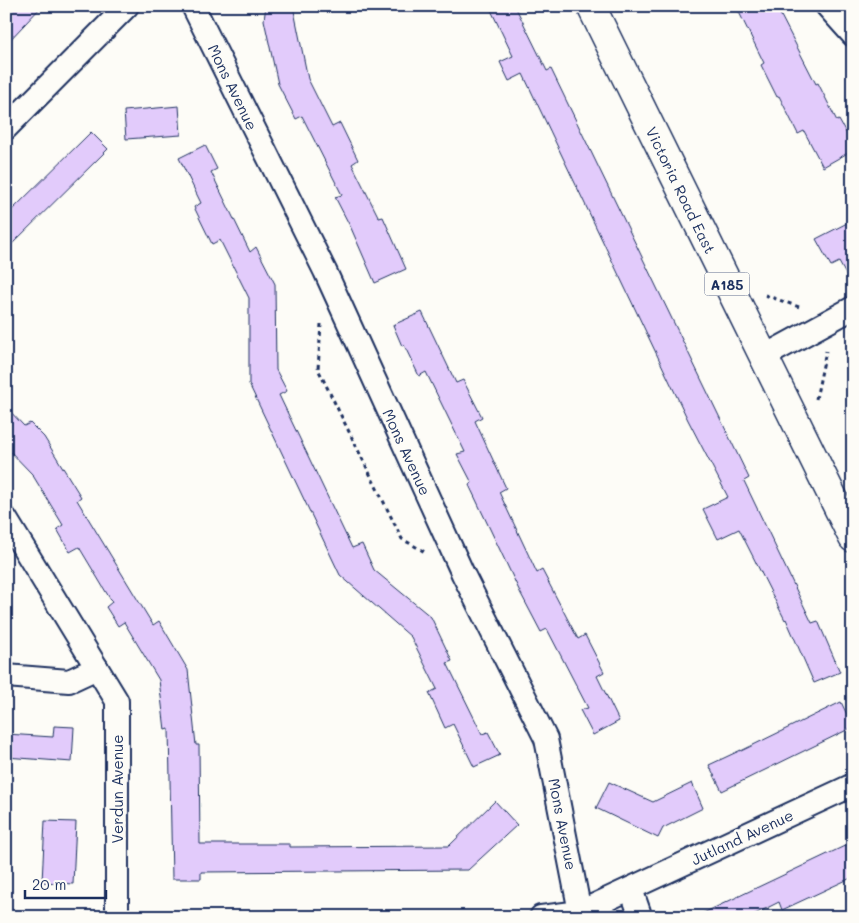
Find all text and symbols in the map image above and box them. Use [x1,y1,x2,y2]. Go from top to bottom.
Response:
street label: Mons Avenue [204,41,262,133]
street label: Victoria Road East [642,123,720,257]
road number: A185 [704,272,750,296]
street label: Mons Avenue [378,406,436,498]
street label: Verdun Avenue [107,734,127,844]
street label: Mons Avenue [544,776,582,872]
street label: Jutland Avenue [688,805,796,869]
scale bar [25,868,106,900]
text: 20 m [32,874,66,894]

